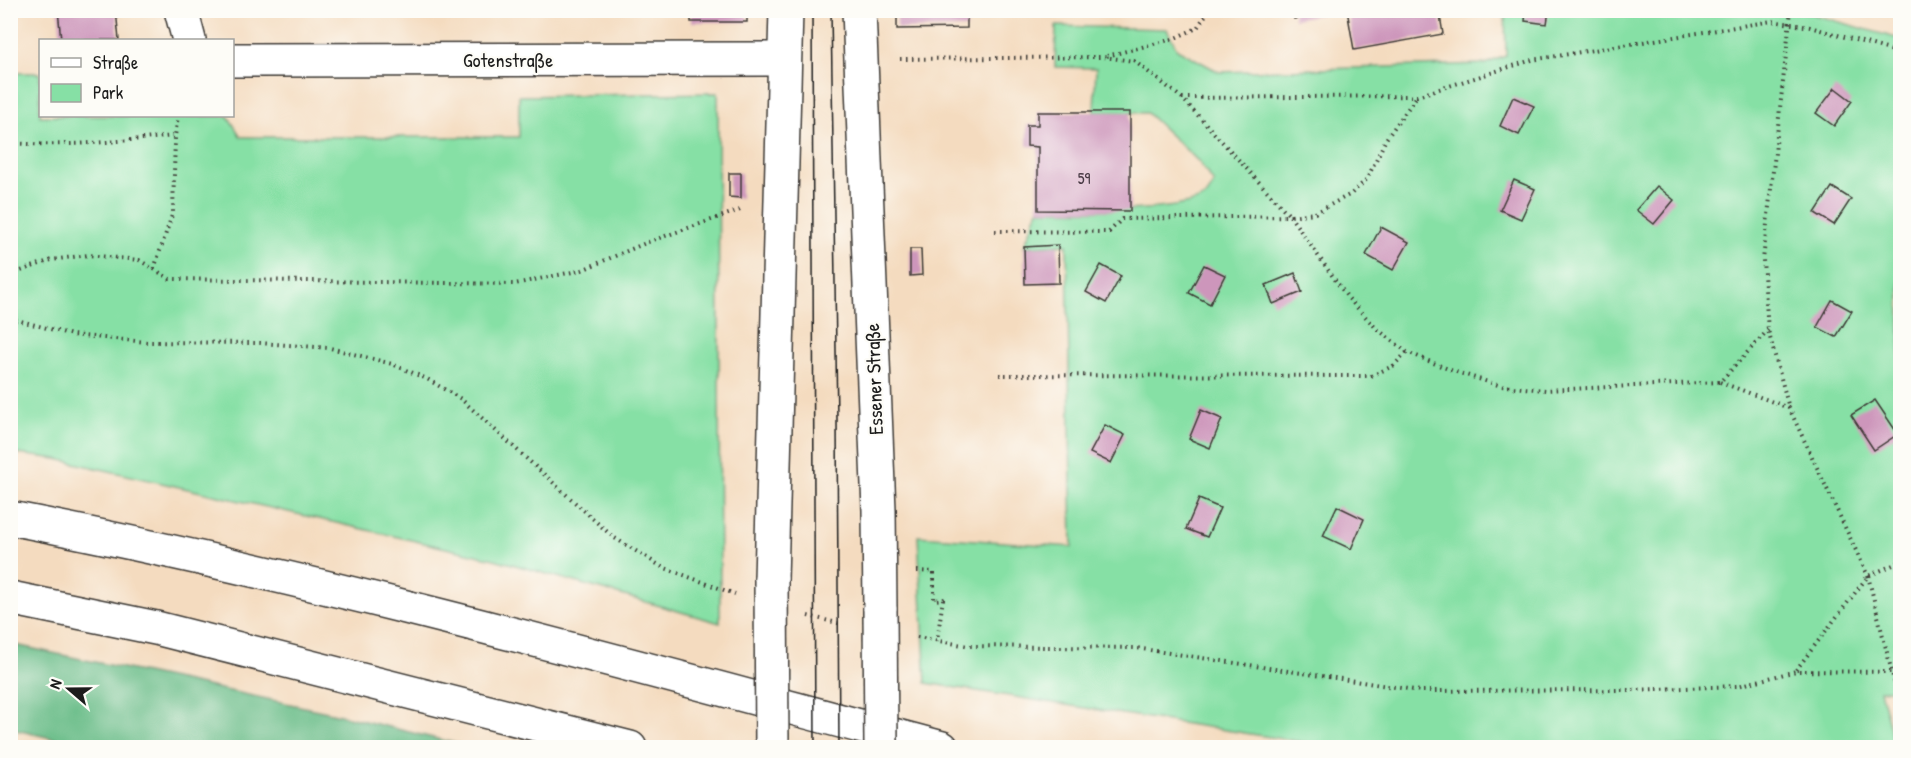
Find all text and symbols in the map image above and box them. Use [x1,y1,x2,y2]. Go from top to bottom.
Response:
legend [39,39,234,117]
street label: Gotenstraße [463,46,553,73]
text: Straße [93,50,138,75]
text: Park [93,80,124,105]
house number: 59 [1078,167,1090,189]
street label: Essener Straße [858,323,889,435]
north arrow [39,659,99,719]
text: N [43,676,67,692]

